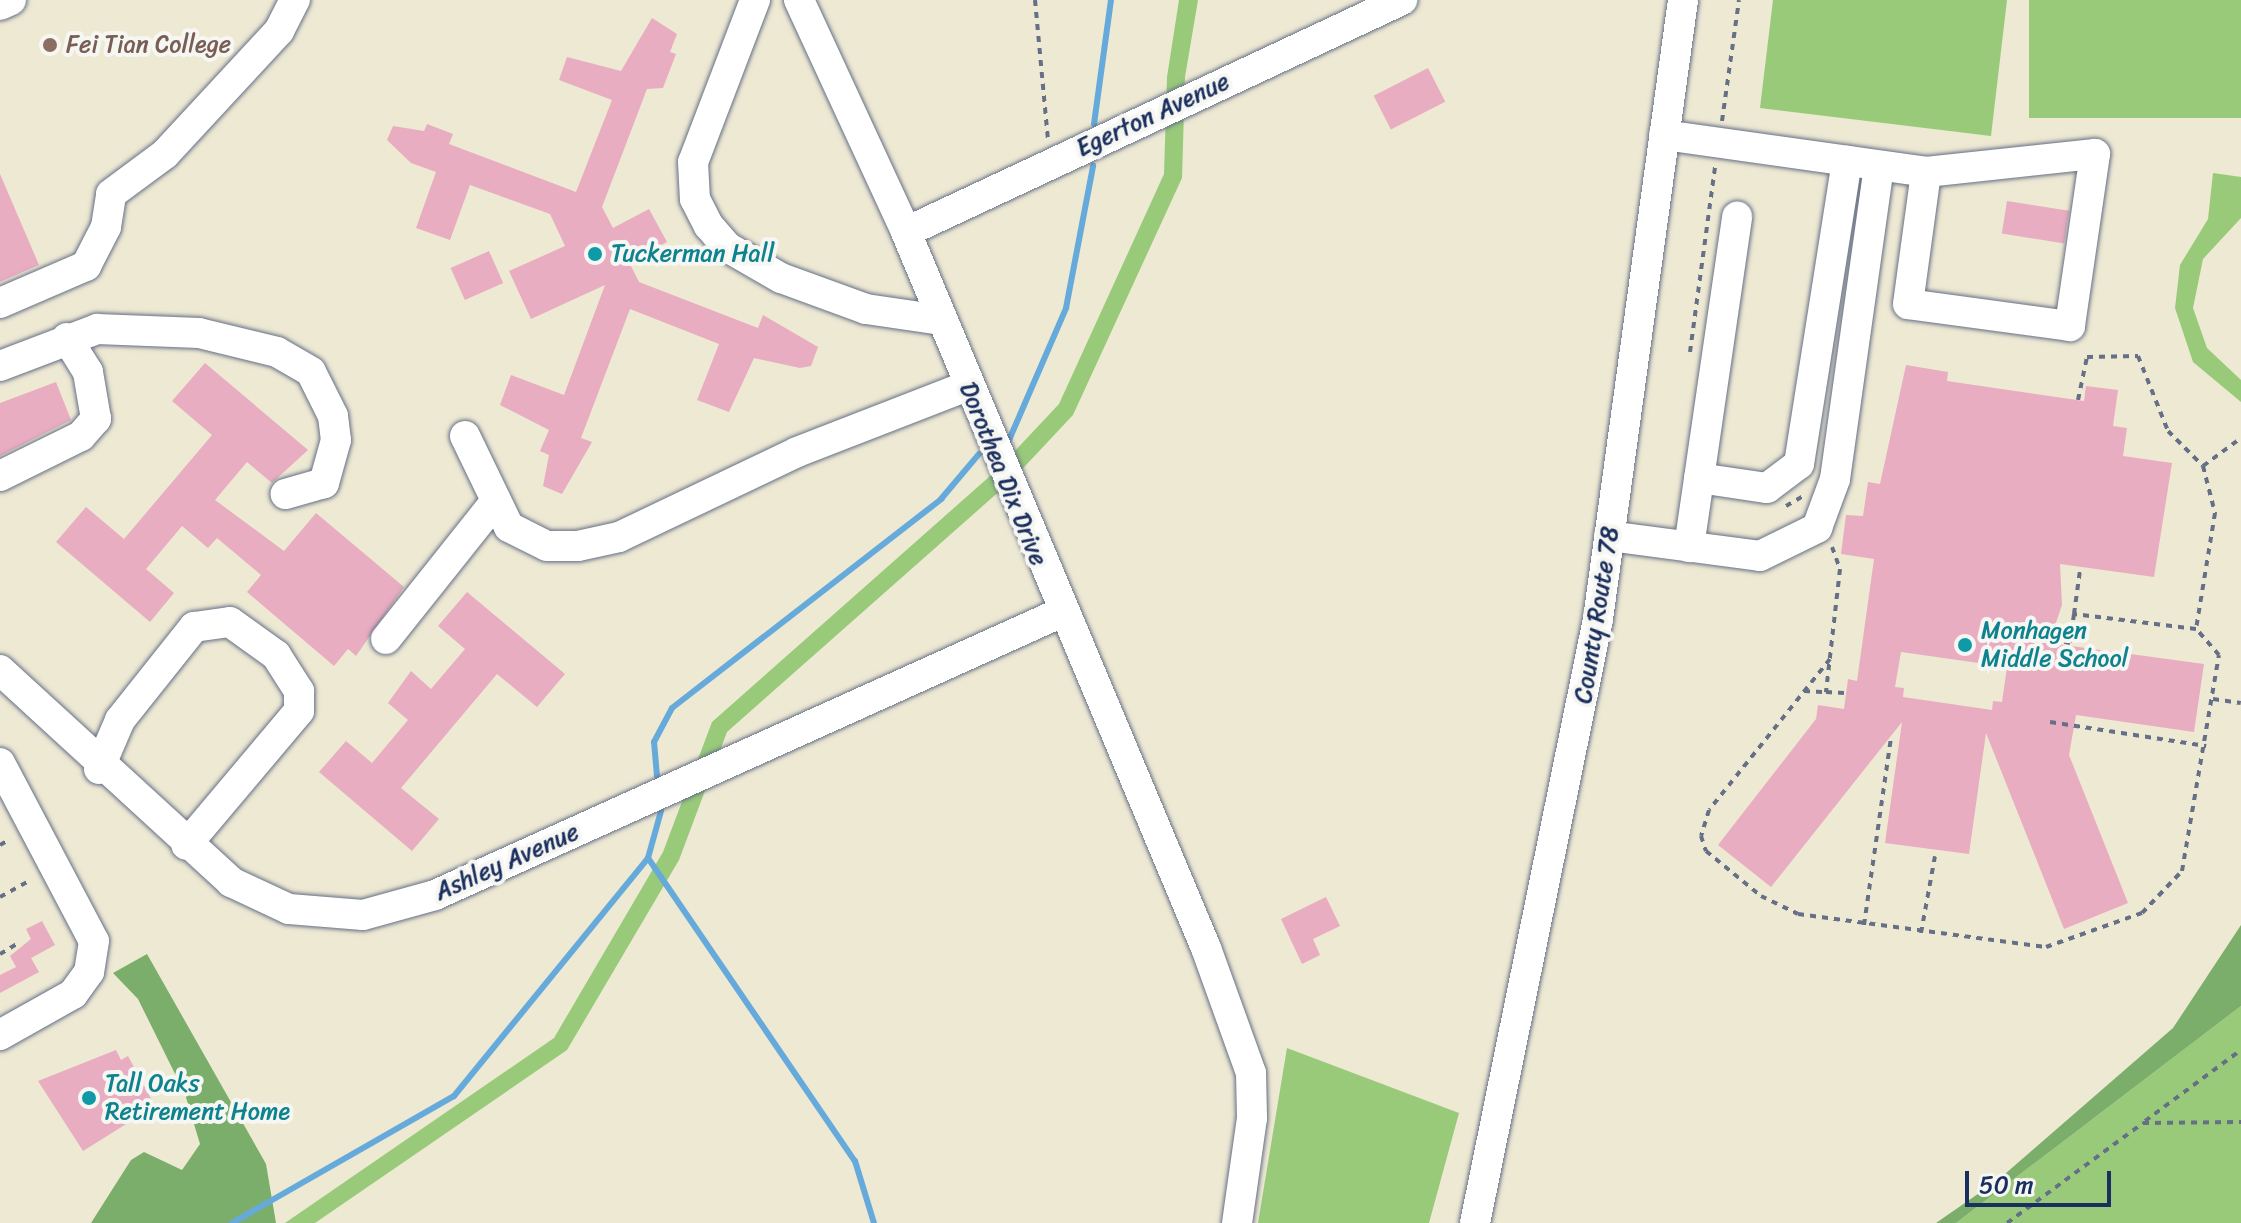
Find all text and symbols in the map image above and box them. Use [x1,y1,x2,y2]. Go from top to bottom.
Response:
place label: Fei Tian College [66,31,232,59]
marker: Fei Tian College [41,36,59,54]
street label: Egerton Avenue [1072,67,1234,163]
place label: Tuckerman Hall [611,240,774,268]
marker: Tuckerman Hall [586,245,604,263]
street label: Dorothea Dix Drive [953,378,1053,570]
street label: County Route 78 [1569,525,1625,705]
place label: Monhagen Middle School [1981,617,2129,673]
marker: Monhagen Middle School [1956,636,1974,654]
street label: Ashley Avenue [431,818,583,906]
place label: Tall Oaks Retirement Home [105,1070,291,1126]
marker: Tall Oaks Retirement Home [80,1089,98,1107]
scale bar [1969,1155,2115,1205]
text: 50 m [1979,1164,2034,1206]

